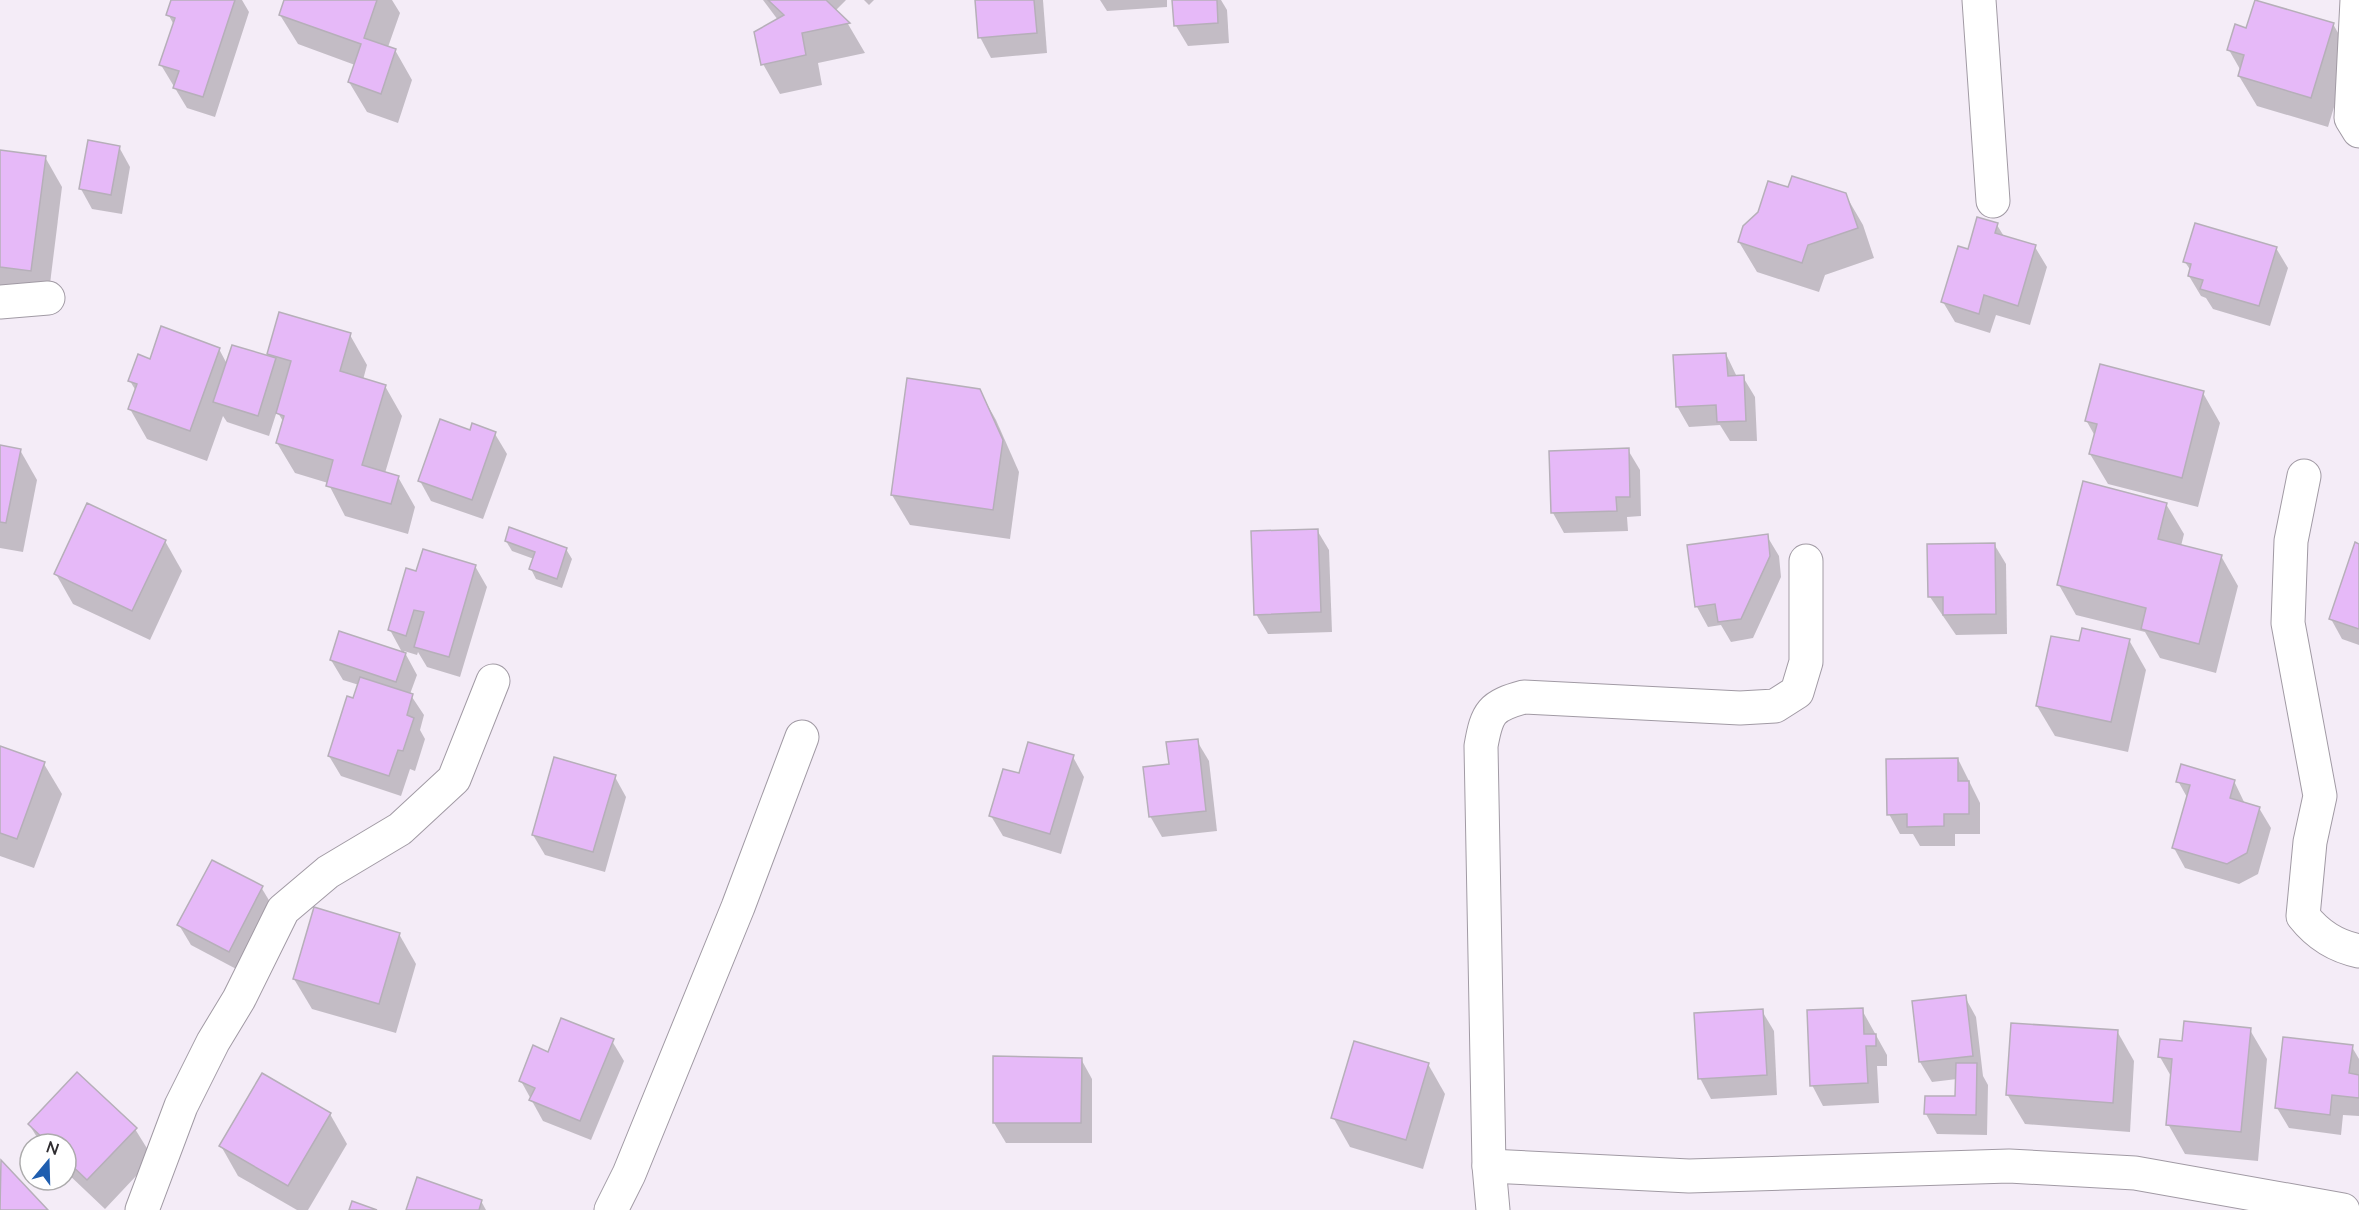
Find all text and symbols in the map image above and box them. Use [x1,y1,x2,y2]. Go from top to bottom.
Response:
north arrow [18,1132,78,1192]
text: N [44,1136,62,1158]

